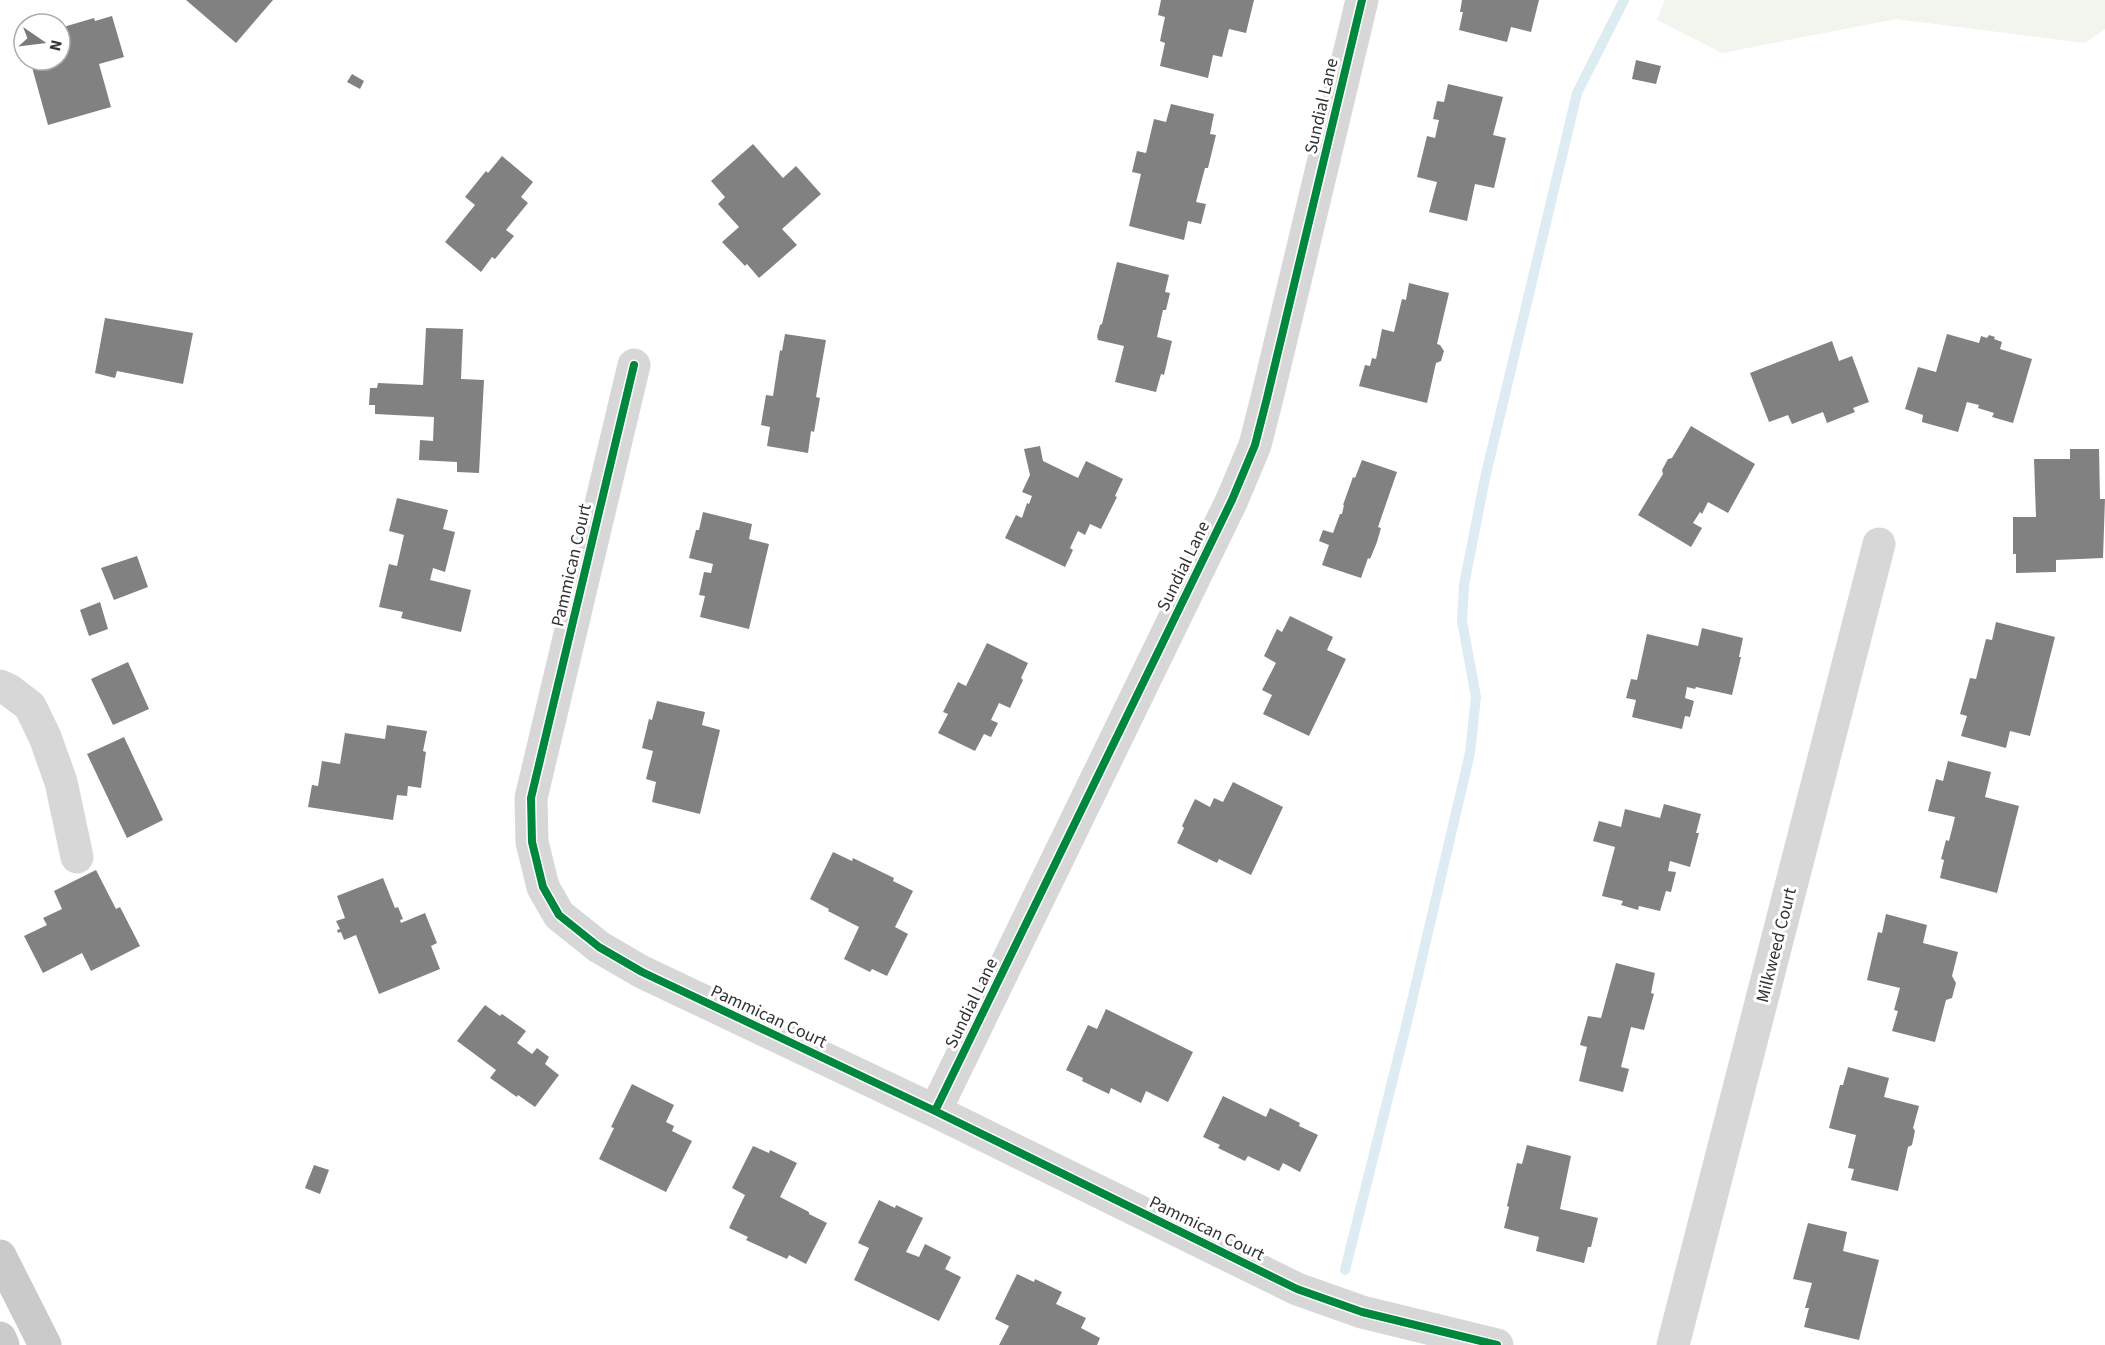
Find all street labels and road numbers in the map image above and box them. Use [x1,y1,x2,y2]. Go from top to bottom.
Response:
street label: Sundial Lane [1298,56,1345,156]
street label: Pammican Court [545,501,598,629]
street label: Sundial Lane [1151,517,1216,616]
street label: Milkweed Court [1750,885,1803,1005]
street label: Sundial Lane [939,954,1004,1053]
street label: Pammican Court [707,979,831,1054]
street label: Pammican Court [1145,1190,1269,1267]

